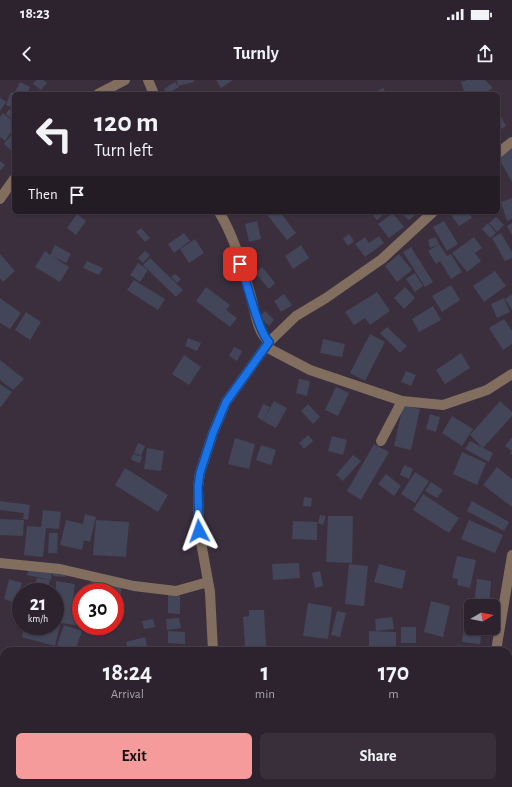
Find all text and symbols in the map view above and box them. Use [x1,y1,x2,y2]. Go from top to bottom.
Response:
text: 18:23 [20,6,50,21]
icon: back [16,43,38,65]
icon: share [474,43,496,65]
text: Turnly [233,45,279,63]
icon: left [28,108,80,160]
text: 120 m [94,109,159,137]
text: Turn left [94,142,153,160]
icon: arrive [66,184,88,206]
text: Then [28,187,58,202]
pin [223,247,257,281]
icon: arrive [229,253,251,275]
position arrow [178,510,220,552]
speed limit sign: 30 [72,583,124,635]
text: 21 [30,594,46,614]
north arrow [464,599,500,635]
map controls [464,599,500,635]
text: km/h [28,614,48,624]
text: 18:24 [103,661,152,685]
text: 1 [261,661,269,685]
text: 170 [378,661,409,685]
text: Arrival [111,688,144,701]
text: min [255,688,275,701]
text: m [388,688,399,701]
button: Exit [16,733,252,779]
button: Share [260,733,496,779]

